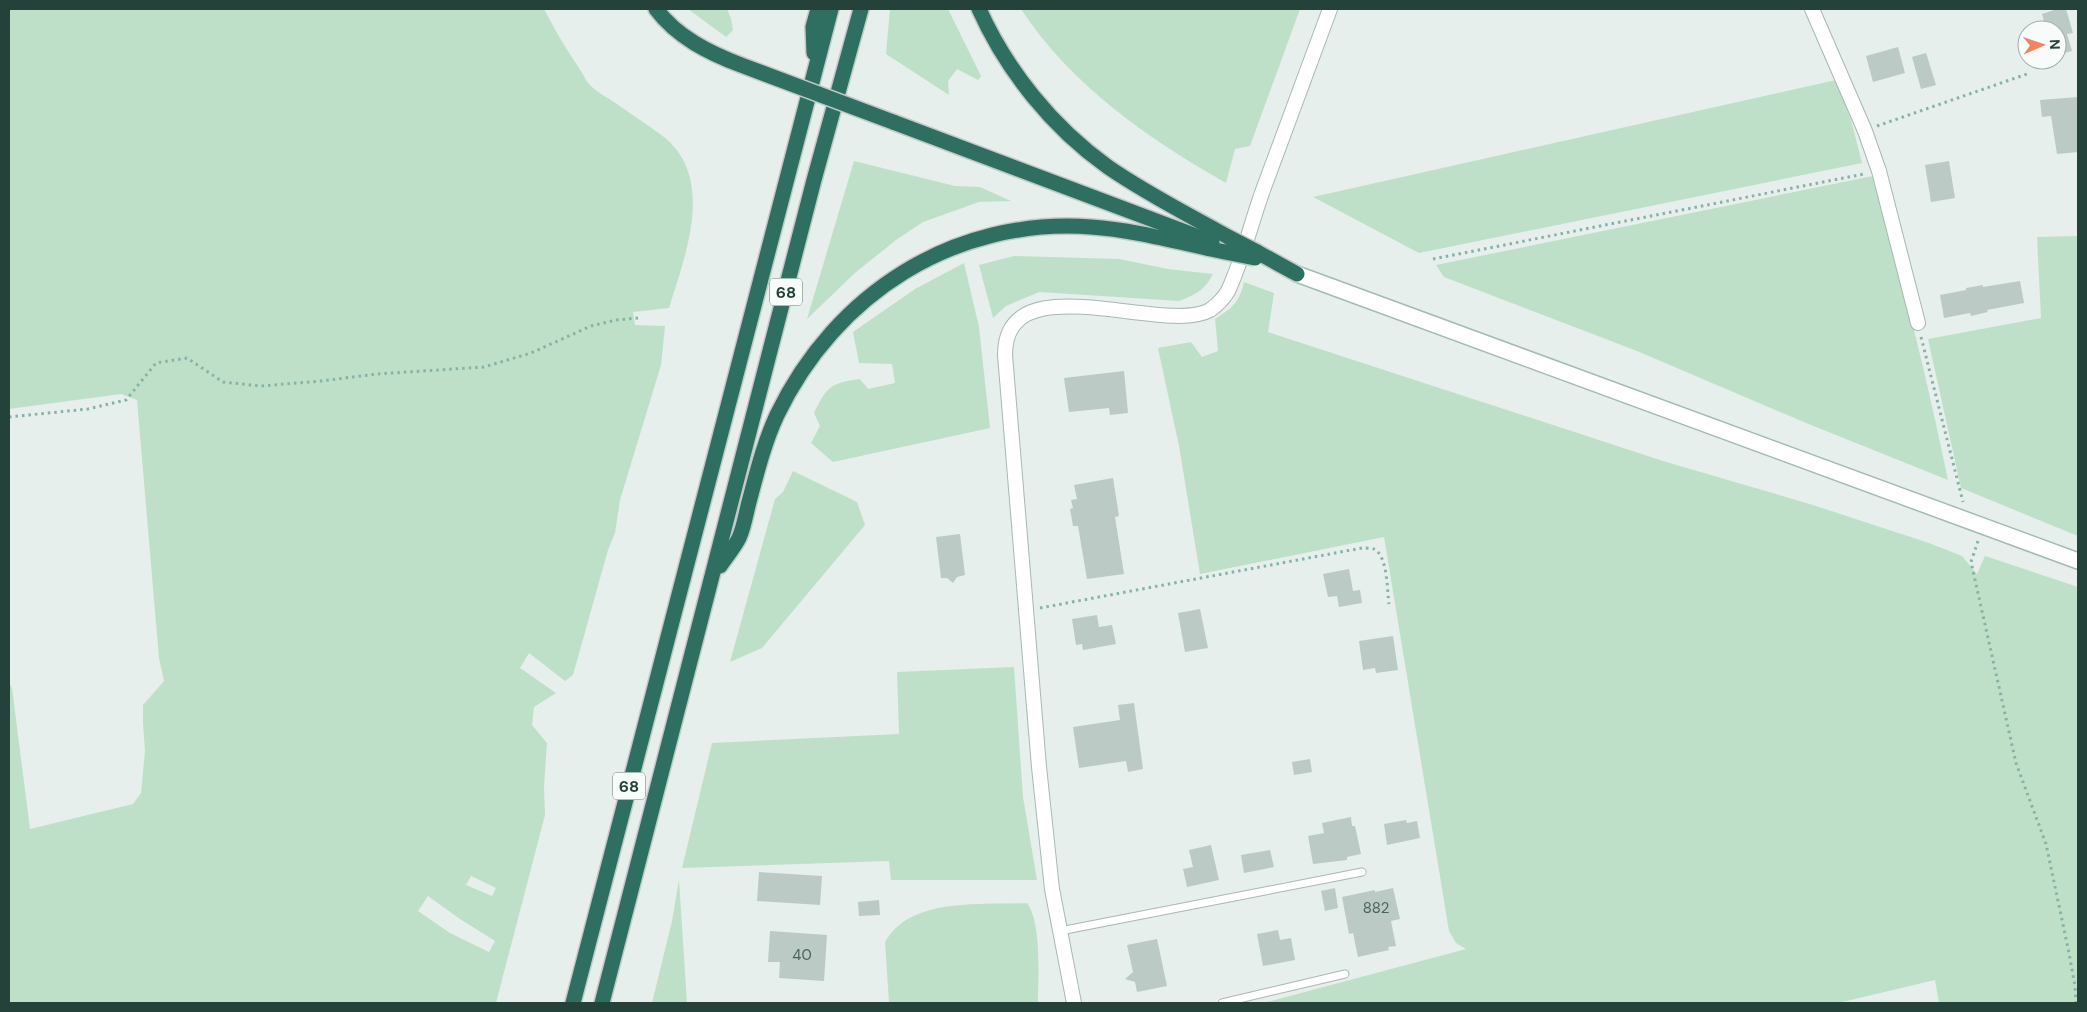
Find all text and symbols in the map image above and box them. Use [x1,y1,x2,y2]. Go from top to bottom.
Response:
north arrow [2017,20,2067,70]
text: N [2046,39,2064,50]
road number: 68 [770,278,802,306]
road number: 68 [613,772,645,799]
house number: 882 [1363,898,1389,918]
house number: 40 [792,945,812,965]

